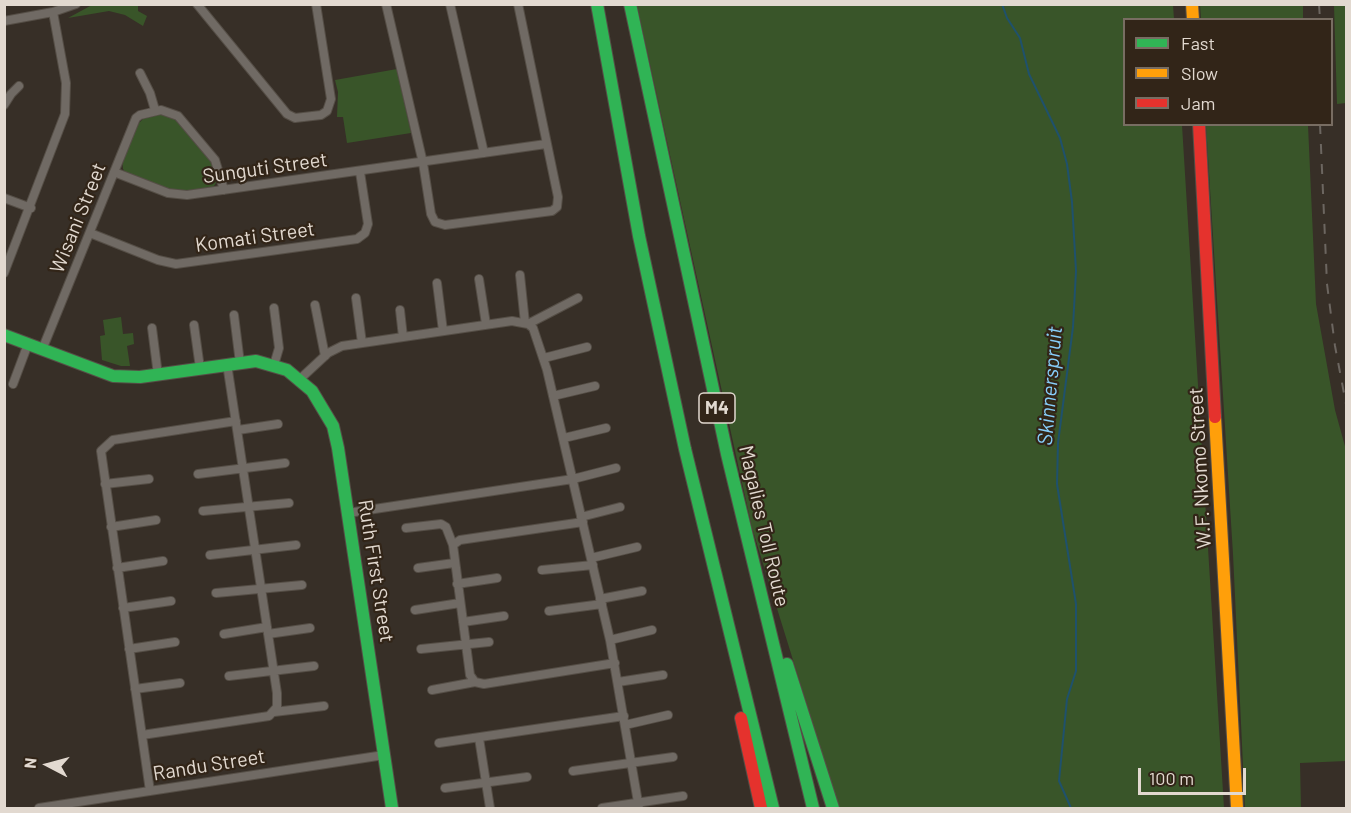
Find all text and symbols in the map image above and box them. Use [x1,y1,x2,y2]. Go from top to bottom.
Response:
legend [1123,18,1333,126]
text: Fast [1181,32,1215,54]
text: Slow [1181,62,1218,84]
text: Jam [1181,92,1215,114]
street label: Sunguti Street [201,147,329,189]
street label: Wisani Street [45,159,111,277]
street label: Komati Street [194,217,316,257]
water label: Skinnerspruit [1032,325,1068,447]
street label: W.F. Nkomo Street [1184,387,1216,549]
road number: M4 [699,393,735,423]
street label: Magalies Toll Route [734,443,794,609]
street label: Ruth First Street [353,498,399,644]
north arrow [18,735,78,795]
street label: Randu Street [151,744,267,786]
scale bar [1141,756,1249,794]
text: N [20,757,40,769]
text: 100 m [1149,767,1194,789]

